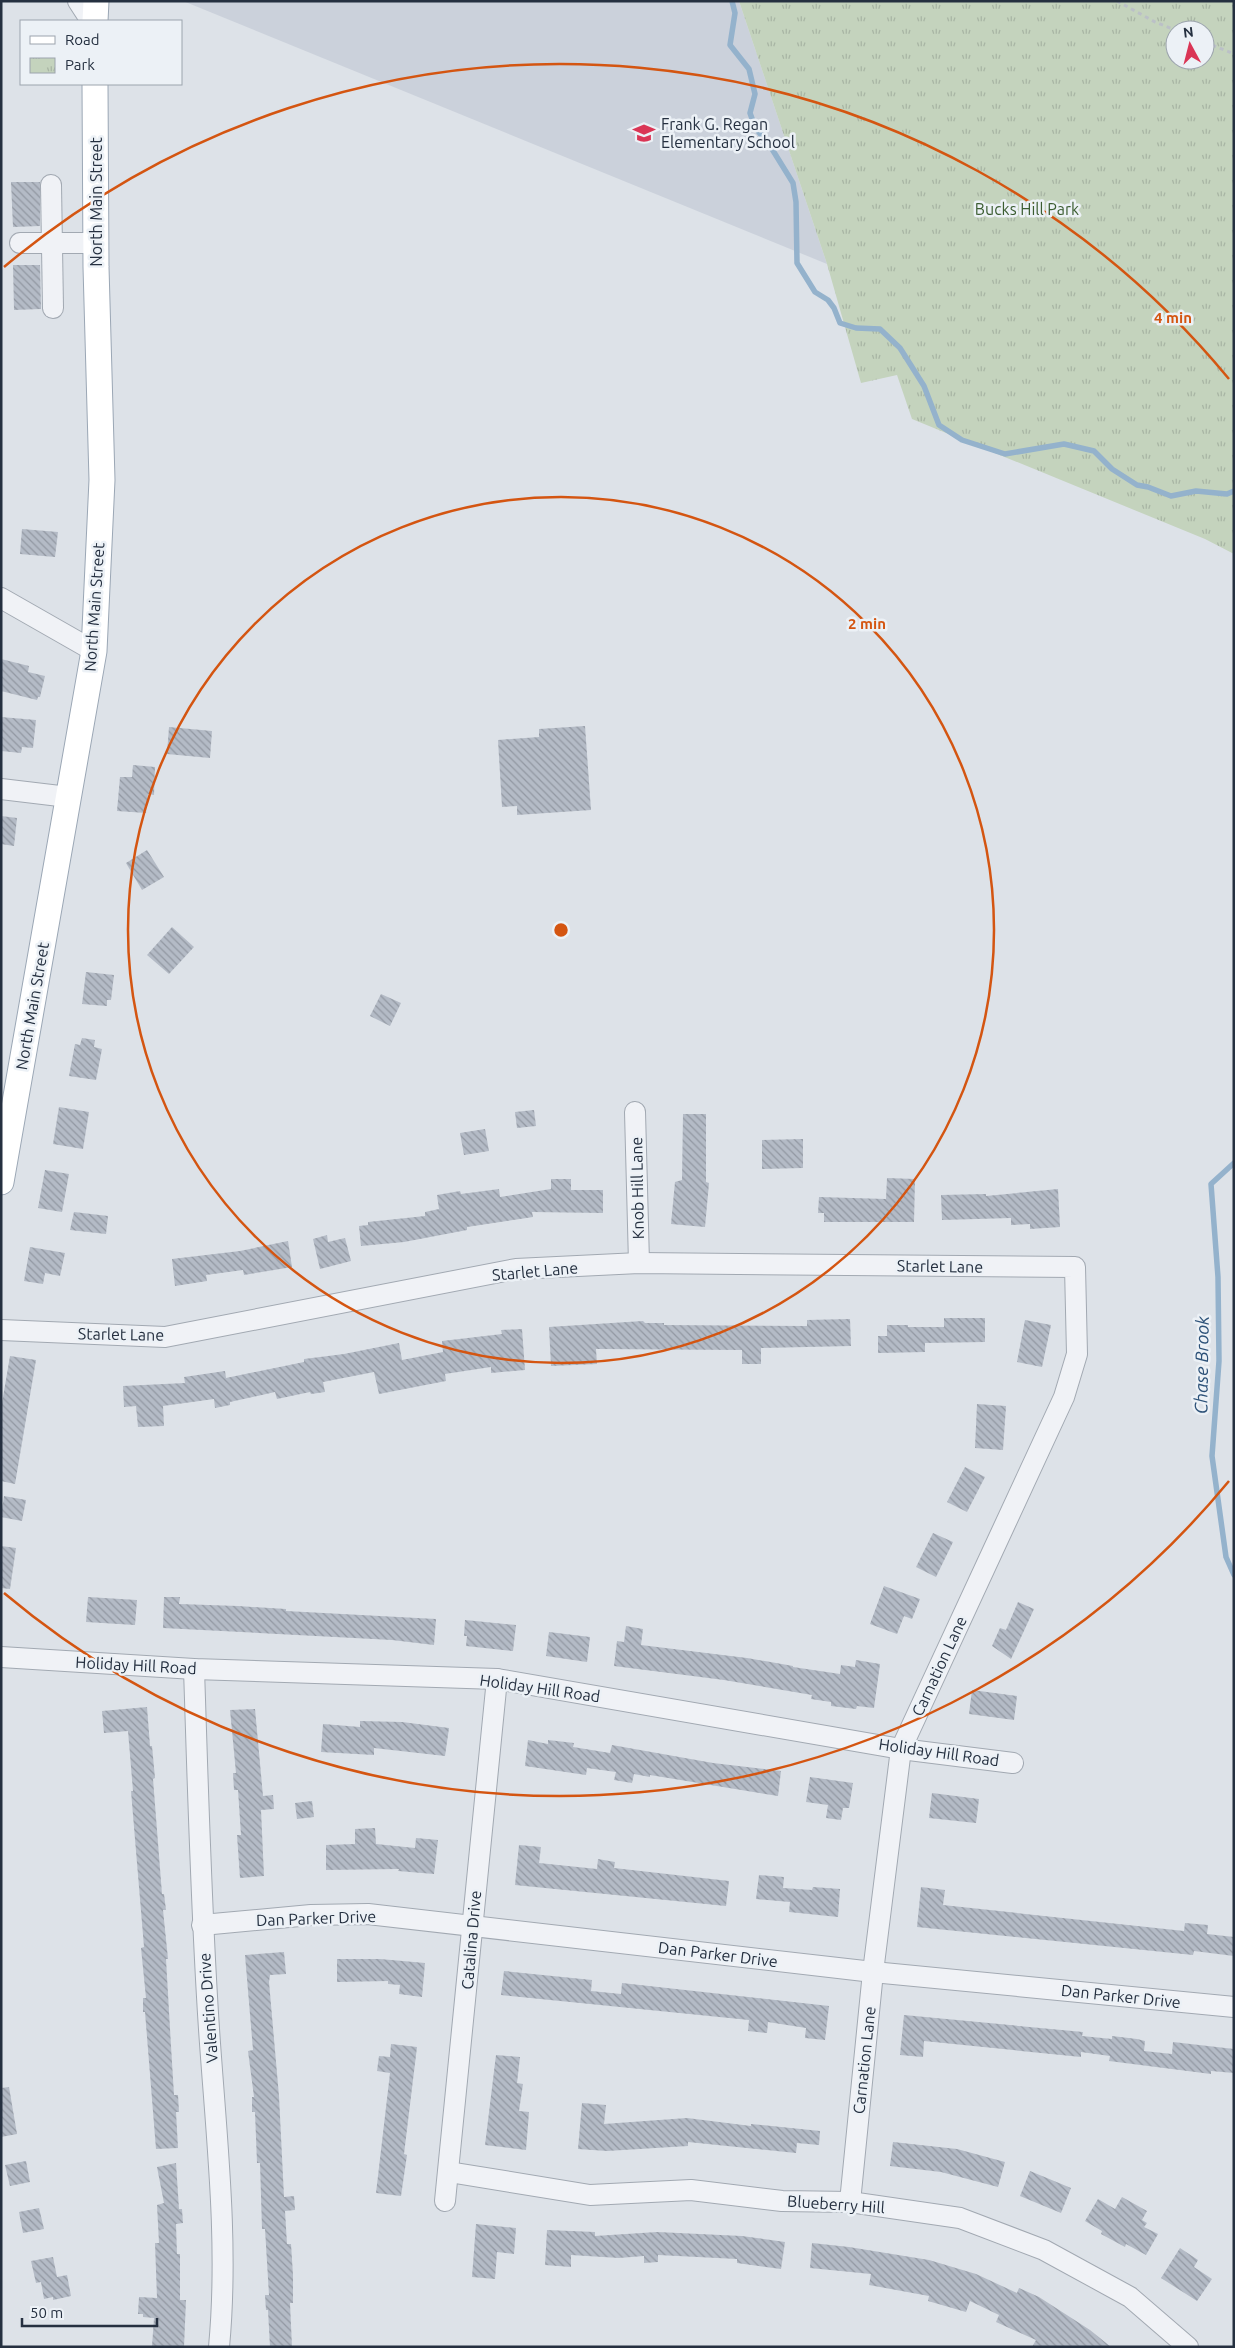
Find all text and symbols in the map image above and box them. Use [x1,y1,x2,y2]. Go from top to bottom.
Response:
legend [20,20,182,85]
north arrow [1165,20,1215,70]
text: N [1182,24,1195,41]
text: Road [65,31,100,48]
text: Park [65,56,95,73]
place label: Frank G. Regan Elementary School [661,115,795,151]
school or university icon: Frank G. Regan Elementary School [631,120,657,146]
street label: North Main Street [87,137,105,267]
park label: Bucks Hill Park [975,200,1079,218]
text: 4 min [1154,309,1192,326]
street label: North Main Street [81,541,108,672]
text: 2 min [848,615,886,632]
centre of rings [552,921,570,939]
street label: North Main Street [12,940,52,1071]
street label: Knob Hill Lane [627,1136,647,1240]
street label: Starlet Lane [897,1256,983,1276]
street label: Starlet Lane [491,1258,579,1284]
water label: Chase Brook [1190,1315,1212,1414]
street label: Starlet Lane [78,1324,164,1344]
street label: Carnation Lane [908,1613,970,1719]
street label: Holiday Hill Road [75,1653,197,1677]
street label: Holiday Hill Road [479,1671,601,1705]
street label: Holiday Hill Road [878,1735,1000,1769]
street label: Catalina Drive [458,1890,484,1990]
street label: Dan Parker Drive [256,1907,376,1929]
street label: Dan Parker Drive [657,1938,779,1970]
street label: Valentino Drive [195,1952,221,2064]
street label: Dan Parker Drive [1060,1981,1182,2011]
street label: Carnation Lane [849,2005,879,2115]
street label: Blueberry Hill [787,2192,885,2216]
scale bar [22,2296,158,2328]
text: 50 m [30,2304,63,2321]

